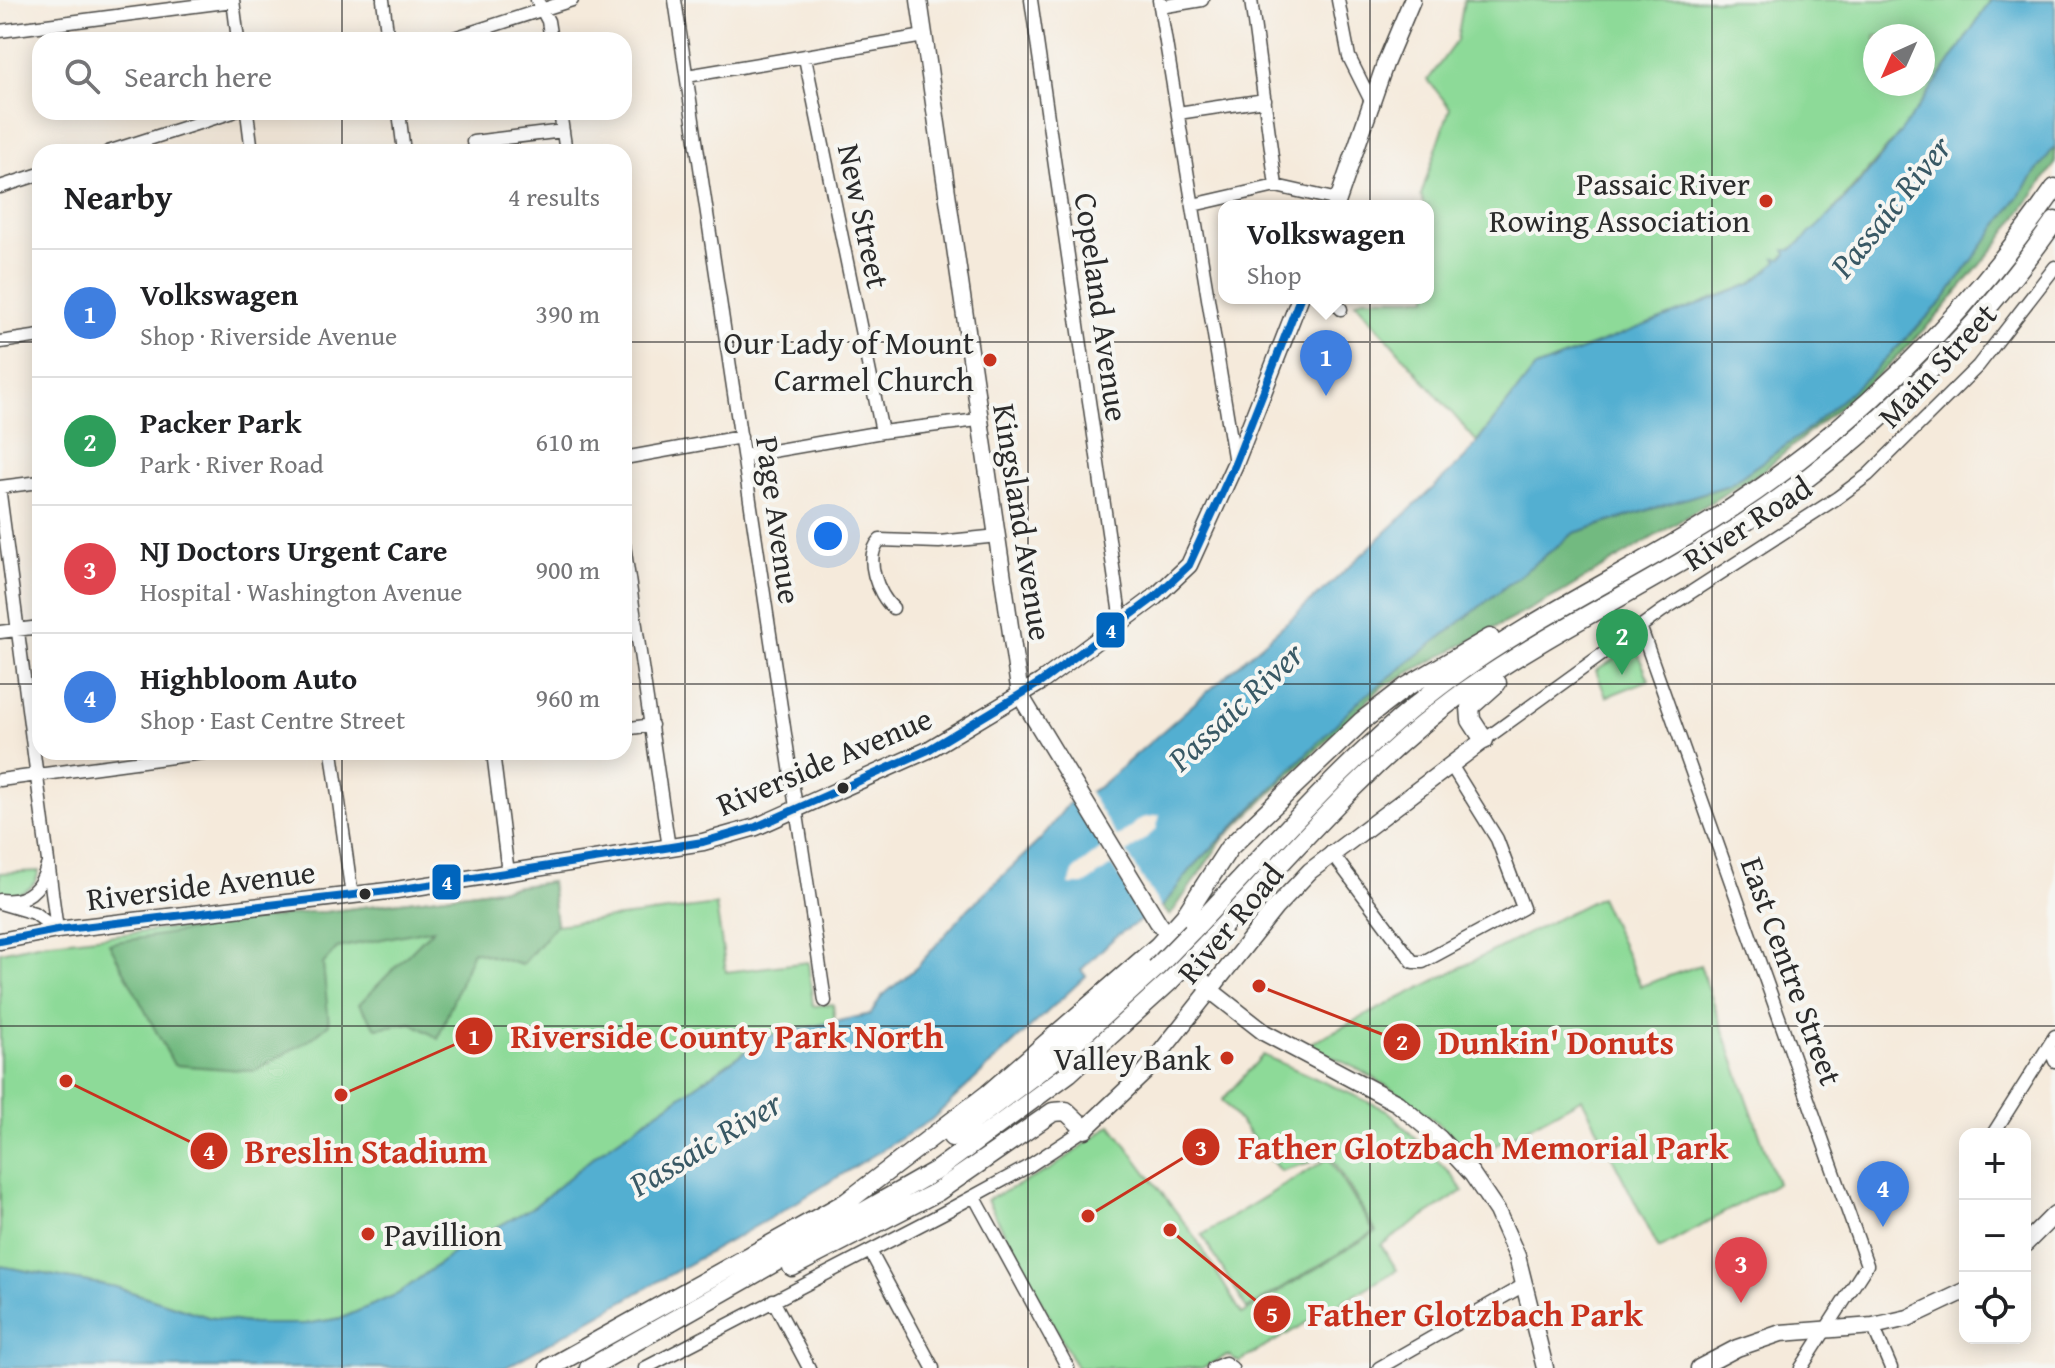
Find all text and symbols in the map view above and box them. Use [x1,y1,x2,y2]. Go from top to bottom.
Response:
north arrow [1863,24,1935,96]
search box [32,32,632,120]
icon: search [60,54,104,98]
text: Search here [124,54,272,98]
water label: Passaic River [1817,123,1963,288]
street label: New Street [826,139,902,293]
place label: Passaic River Rowing Association [1489,160,1750,244]
text: Nearby [64,172,173,221]
text: 4 results [508,177,600,216]
street label: Copeland Avenue [1063,190,1141,424]
marker: Passaic River Rowing Association [1757,192,1775,210]
popup [1218,200,1434,304]
text: Volkswagen [1247,211,1405,255]
text: Shop [1247,255,1301,294]
text: Volkswagen [140,272,298,316]
street label: Main Street [1867,292,2007,438]
text: 1 [83,294,97,333]
text: 390 m [535,294,600,333]
text: Shop · Riverside Avenue [140,316,397,355]
place label: Our Lady of Mount Carmel Church [723,319,974,403]
pin: 1 [1300,330,1352,396]
marker: Our Lady of Mount Carmel Church [981,351,999,369]
text: Packer Park [140,400,301,444]
street label: Kingsland Avenue [981,400,1065,644]
text: 2 [83,422,97,461]
text: 610 m [535,422,600,461]
street label: Page Avenue [744,433,814,607]
text: Park · River Road [140,444,324,483]
street label: River Road [1673,464,1821,582]
your location [808,516,848,556]
text: NJ Doctors Urgent Care [140,528,448,572]
text: 3 [83,550,97,589]
text: 900 m [535,550,600,589]
text: Hospital · Washington Avenue [140,572,463,611]
pin: 2 [1596,609,1648,675]
line badge: 4 [1095,611,1126,649]
text: 4 [1105,614,1117,646]
water label: Passaic River [1155,629,1315,783]
text: Highbloom Auto [140,656,357,700]
text: 4 [83,678,97,717]
text: 960 m [535,678,600,717]
street label: Riverside Avenue [709,694,939,828]
text: Shop · East Centre Street [140,700,405,739]
unlabelled marker [835,780,851,796]
street label: Riverside Avenue [84,848,318,922]
street label: East Centre Street [1729,850,1855,1092]
street label: River Road [1165,852,1295,994]
line badge: 4 [431,863,462,901]
text: 4 [441,866,453,898]
unlabelled marker [357,886,373,902]
callout: Riverside County Park North [454,1007,960,1065]
text: Riverside County Park North [510,1011,944,1060]
callout: Dunkin' Donuts [1382,1013,1690,1071]
text: Dunkin' Donuts [1438,1017,1674,1066]
text: 1 [468,1019,480,1054]
text: 2 [1396,1024,1408,1059]
place label: Valley Bank [1053,1035,1212,1082]
marker: Valley Bank [1218,1049,1236,1067]
water label: Passaic River [619,1078,792,1208]
callout: Father Glotzbach Memorial Park [1181,1118,1744,1176]
callout: Breslin Stadium [189,1122,504,1180]
text: Father Glotzbach Memorial Park [1238,1122,1729,1171]
text: Breslin Stadium [245,1126,487,1175]
map controls [1959,1128,2031,1344]
button: + [1959,1128,2031,1200]
text: 3 [1195,1130,1207,1165]
text: 4 [203,1134,215,1169]
pin: 4 [1857,1161,1909,1227]
button: − [1959,1200,2031,1272]
place label: Pavillion [384,1211,502,1258]
marker: Pavillion [359,1225,377,1243]
pin: 3 [1715,1237,1767,1303]
button: locate [1959,1272,2031,1344]
callout: Father Glotzbach Park [1252,1285,1659,1343]
text: Father Glotzbach Park [1307,1289,1644,1338]
text: 5 [1266,1297,1278,1332]

